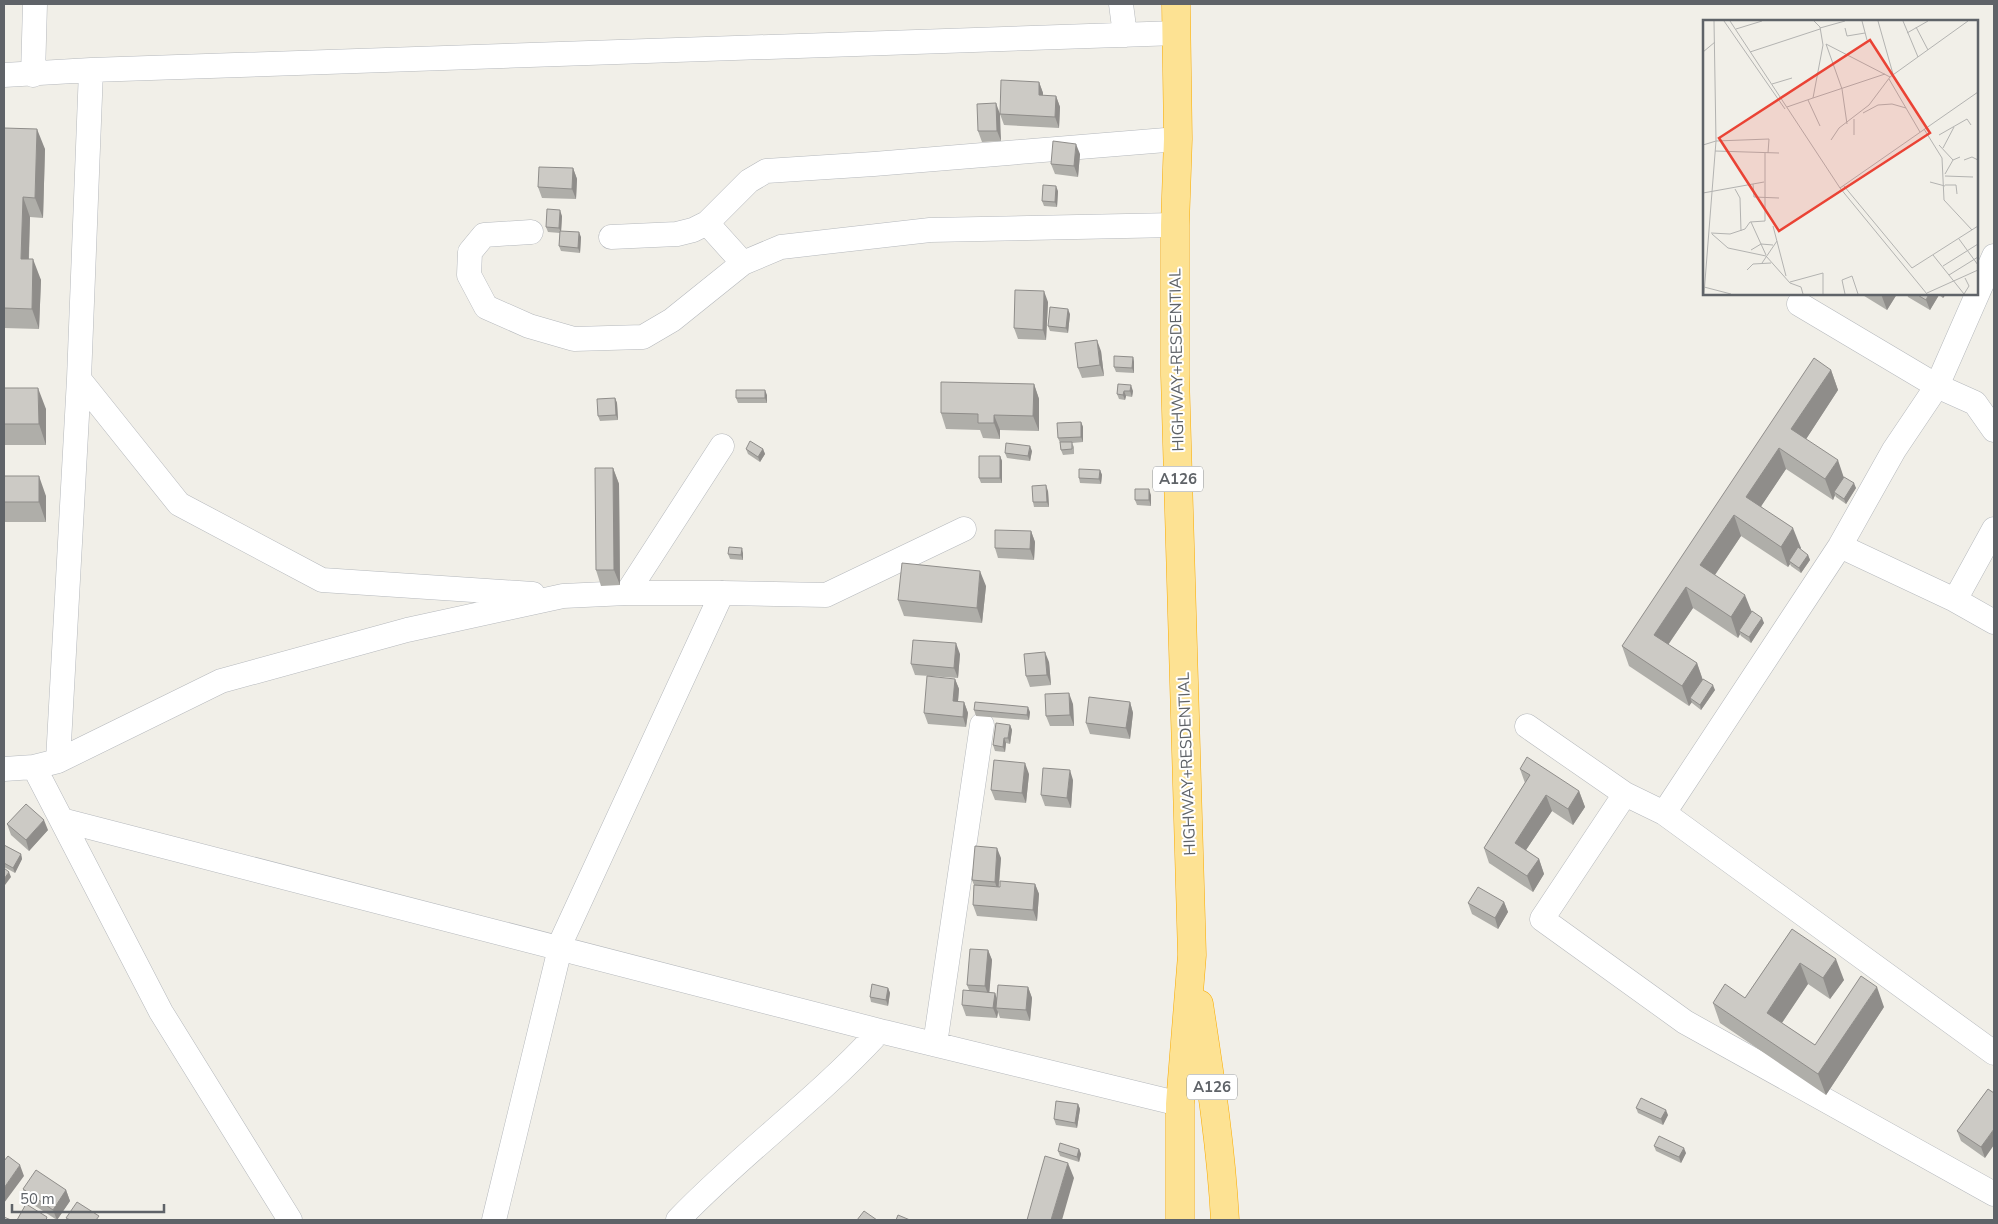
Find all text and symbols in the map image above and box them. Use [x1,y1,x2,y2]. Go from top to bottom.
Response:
inset map [1703,20,1978,295]
street label: HIGHWAY+RESDENTIAL [1164,268,1190,452]
road number: A126 [1153,466,1203,492]
street label: HIGHWAY+RESDENTIAL [1173,672,1201,856]
road number: A126 [1187,1074,1237,1100]
scale bar [12,1182,165,1214]
text: 50 m [20,1189,55,1209]

